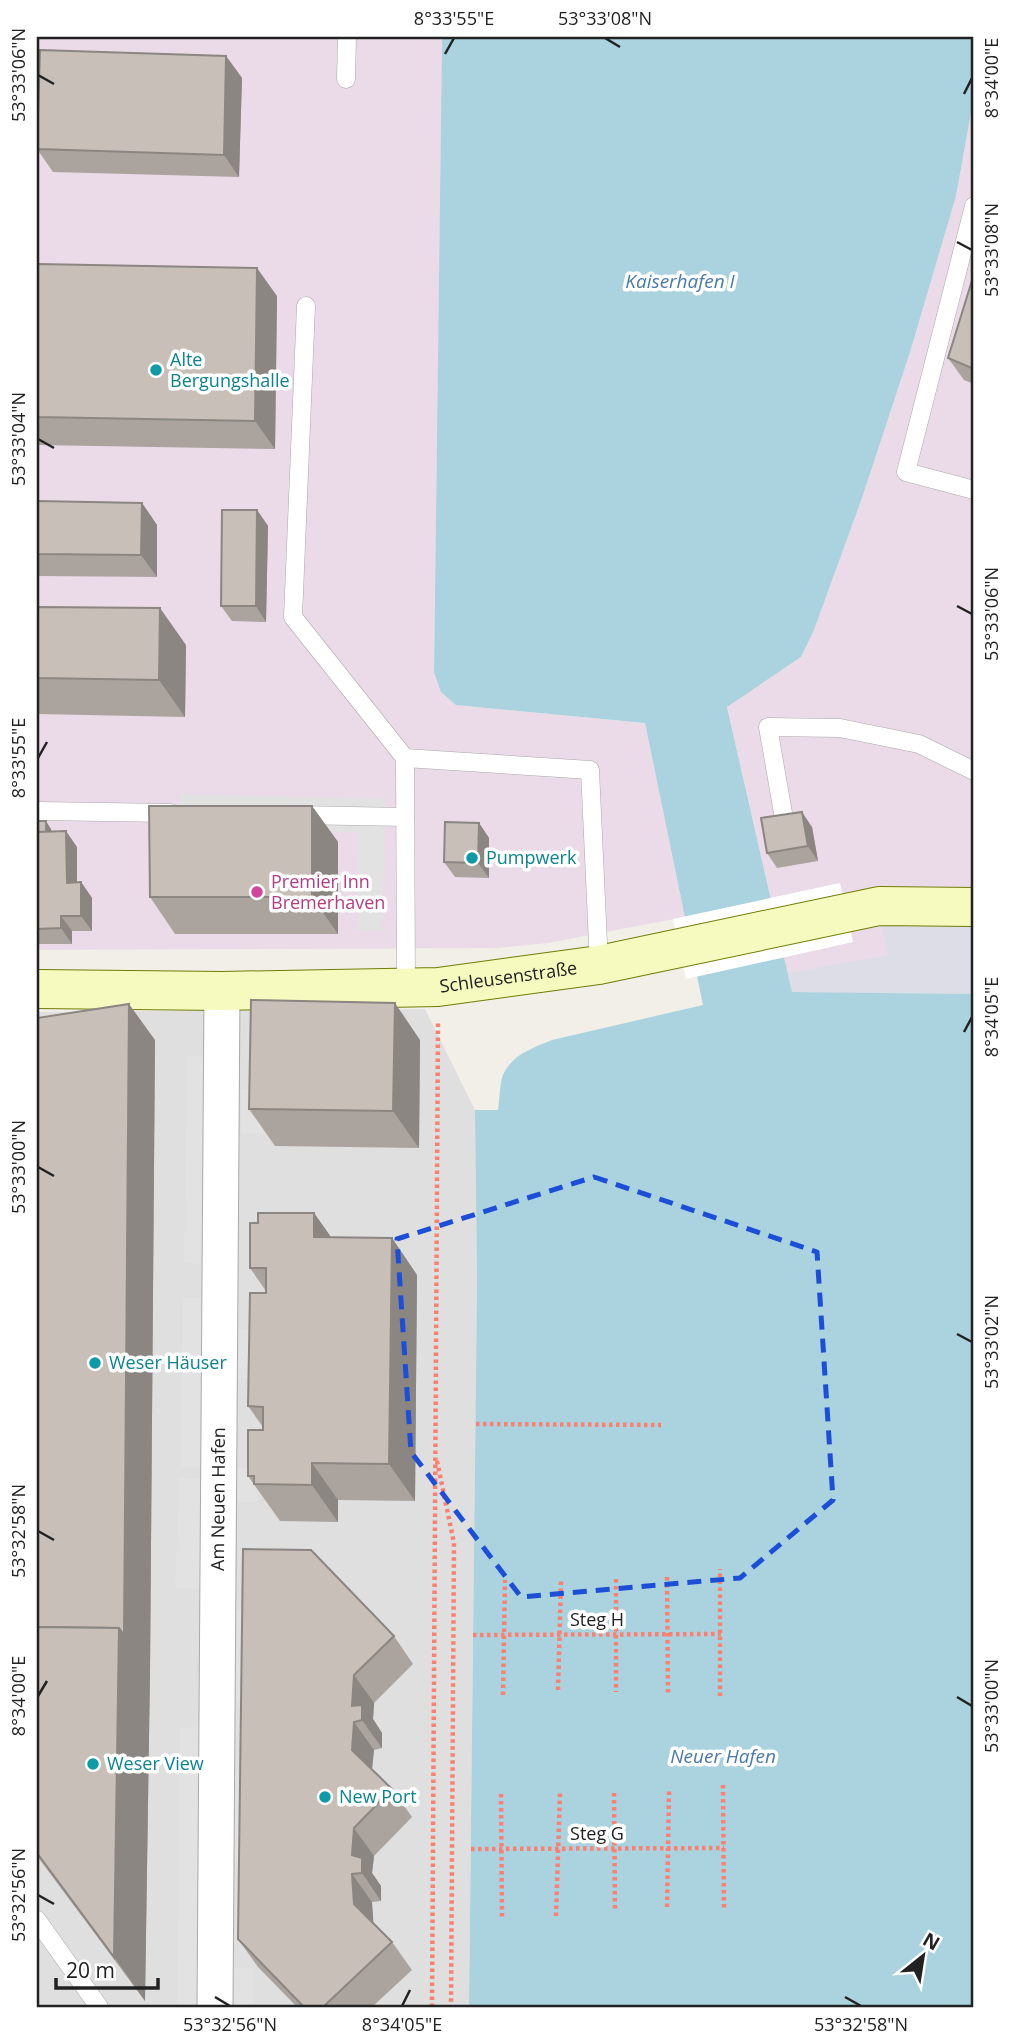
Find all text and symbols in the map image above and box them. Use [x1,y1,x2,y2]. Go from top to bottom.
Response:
text: 8°33'55"E [414,6,494,30]
text: 53°33'08"N [558,6,652,30]
text: 53°33'06"N [6,28,30,122]
text: 8°34'00"E [979,38,1003,118]
text: 53°33'08"N [979,203,1003,297]
water label: Kaiserhafen I [625,268,736,294]
place label: Alte Bergungshalle [170,347,290,392]
marker: Alte Bergungshalle [148,362,164,378]
text: 53°33'04"N [6,392,30,486]
text: 53°33'06"N [979,567,1003,661]
text: 8°33'55"E [6,718,30,798]
place label: Pumpwerk [486,845,577,869]
marker: Pumpwerk [464,850,480,866]
place label: Premier Inn Bremerhaven [271,869,385,914]
marker: Premier Inn Bremerhaven [249,884,265,900]
street label: Schleusenstraße [438,955,578,998]
text: 8°34'05"E [979,977,1003,1057]
text: 53°33'00"N [6,1120,30,1214]
text: 53°33'02"N [979,1295,1003,1389]
place label: Weser Häuser [109,1350,227,1374]
marker: Weser Häuser [87,1355,103,1371]
street label: Am Neuen Hafen [205,1427,230,1571]
text: 53°32'58"N [6,1484,30,1578]
street label: Steg H [570,1607,624,1631]
text: 8°34'00"E [6,1656,30,1736]
text: 53°33'00"N [979,1659,1003,1753]
water label: Neuer Hafen [670,1743,776,1769]
place label: Weser View [107,1751,204,1775]
marker: Weser View [85,1756,101,1772]
place label: New Port [339,1784,417,1808]
marker: New Port [317,1789,333,1805]
street label: Steg G [570,1821,624,1845]
text: 53°32'56"N [6,1848,30,1942]
north arrow [888,1922,958,1992]
text: N [918,1926,945,1956]
scale bar [56,1946,158,1990]
text: 20 m [66,1956,115,1984]
text: 53°32'56"N [183,2012,277,2036]
text: 8°34'05"E [362,2012,442,2036]
text: 53°32'58"N [814,2012,908,2036]

